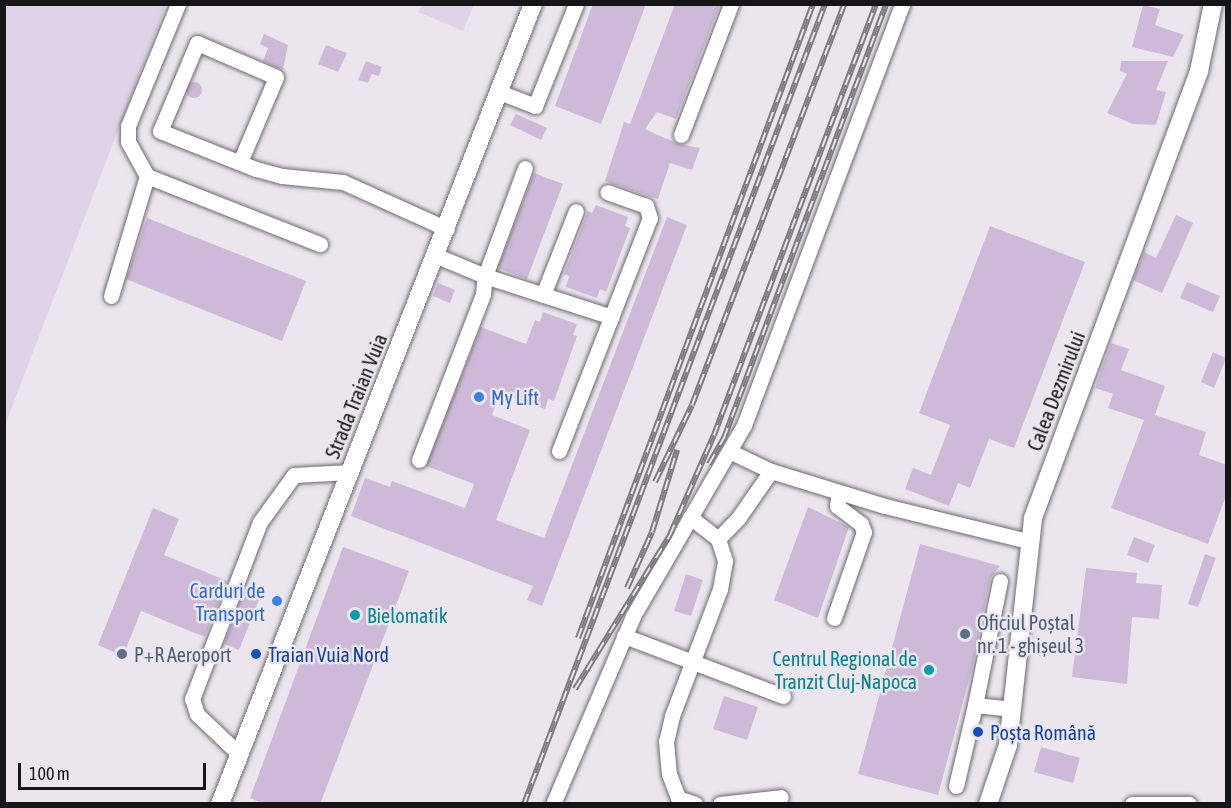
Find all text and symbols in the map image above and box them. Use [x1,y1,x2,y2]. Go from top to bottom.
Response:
street label: Calea Dezmirului [1022,328,1090,454]
street label: Strada Traian Vuia [320,330,392,462]
place label: My Lift [491,385,539,409]
marker: My Lift [472,390,486,404]
place label: Carduri de Transport [190,578,265,625]
marker: Carduri de Transport [270,594,284,608]
place label: Bielomatik [367,603,448,627]
marker: Bielomatik [348,608,362,622]
place label: Oficiul Poștal nr. 1 - ghișeul 3 [977,610,1084,657]
marker: Oficiul Poștal nr. 1 - ghișeul 3 [958,627,972,641]
place label: P+R Aeroport [134,642,231,666]
place label: Traian Vuia Nord [268,642,389,666]
place label: Centrul Regional de Tranzit Cluj-Napoca [773,646,917,693]
marker: P+R Aeroport [115,647,129,661]
marker: Traian Vuia Nord [249,647,263,661]
marker: Centrul Regional de Tranzit Cluj-Napoca [922,663,936,677]
place label: Poșta Română [990,720,1096,744]
marker: Poșta Română [971,725,985,739]
scale bar [21,751,208,789]
text: 100 m [29,763,70,784]

